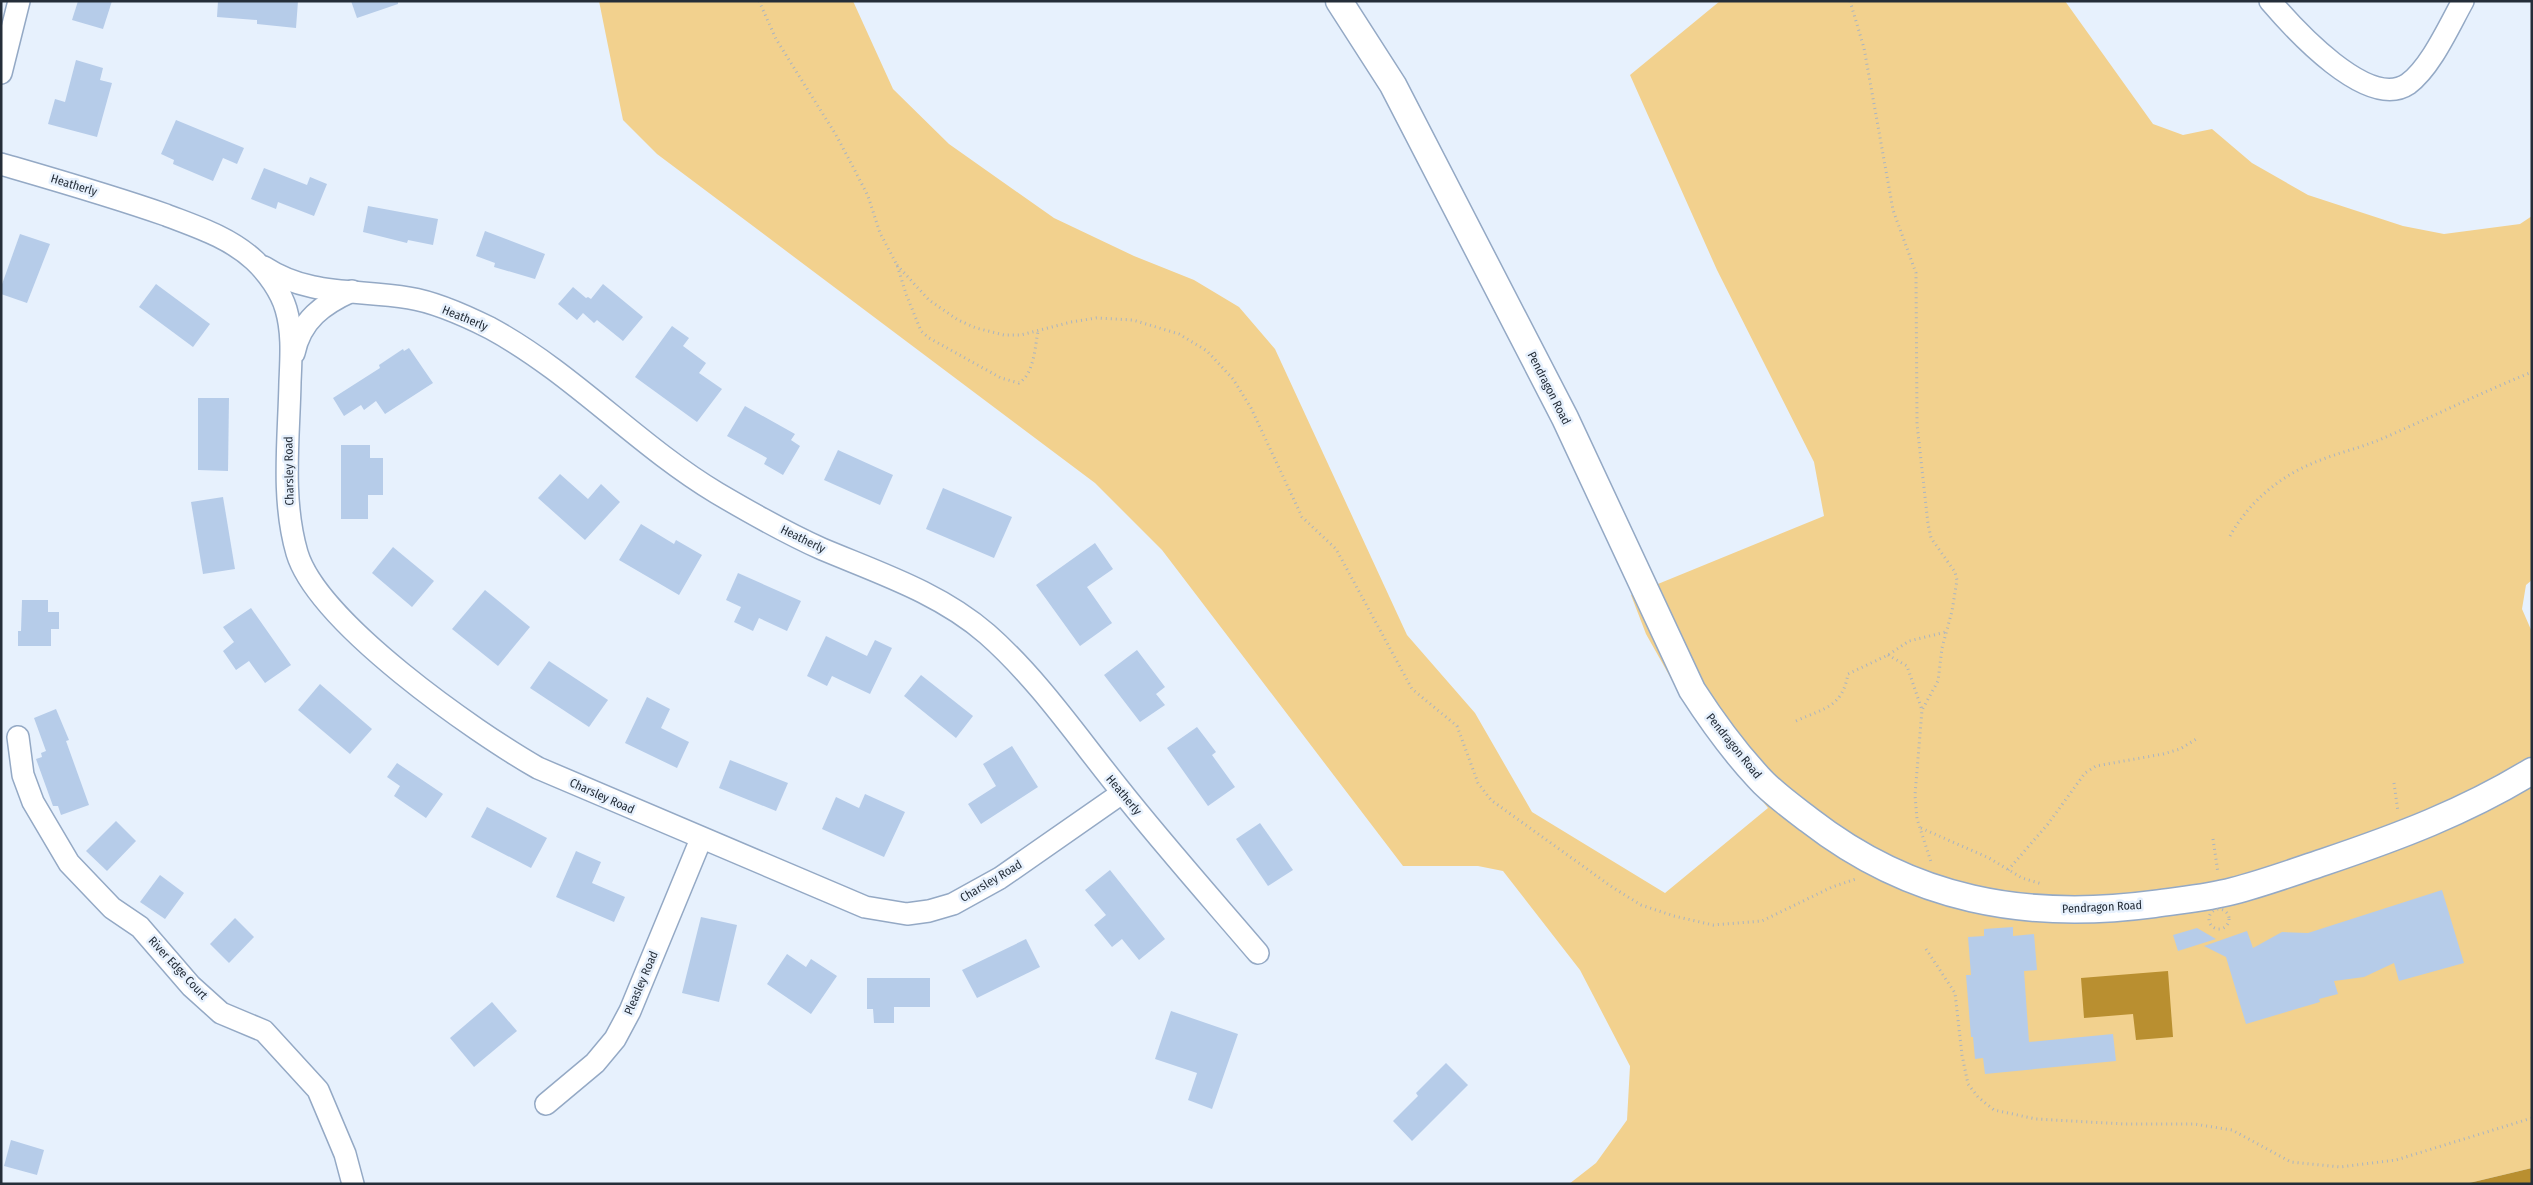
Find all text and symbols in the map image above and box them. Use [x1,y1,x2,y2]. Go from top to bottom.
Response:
street label: Heatherly [49,171,99,199]
street label: Heatherly [440,303,490,334]
street label: Pendragon Road [1525,349,1573,427]
street label: Charsley Road [281,436,297,506]
street label: Heatherly [778,522,828,556]
street label: Pendragon Road [1703,711,1765,781]
street label: Heatherly [1103,772,1145,818]
street label: Charsley Road [567,775,637,817]
street label: Charsley Road [958,857,1024,905]
street label: Pendragon Road [2062,898,2142,916]
street label: River Edge Court [145,934,211,1002]
street label: Pleasley Road [621,949,661,1017]

